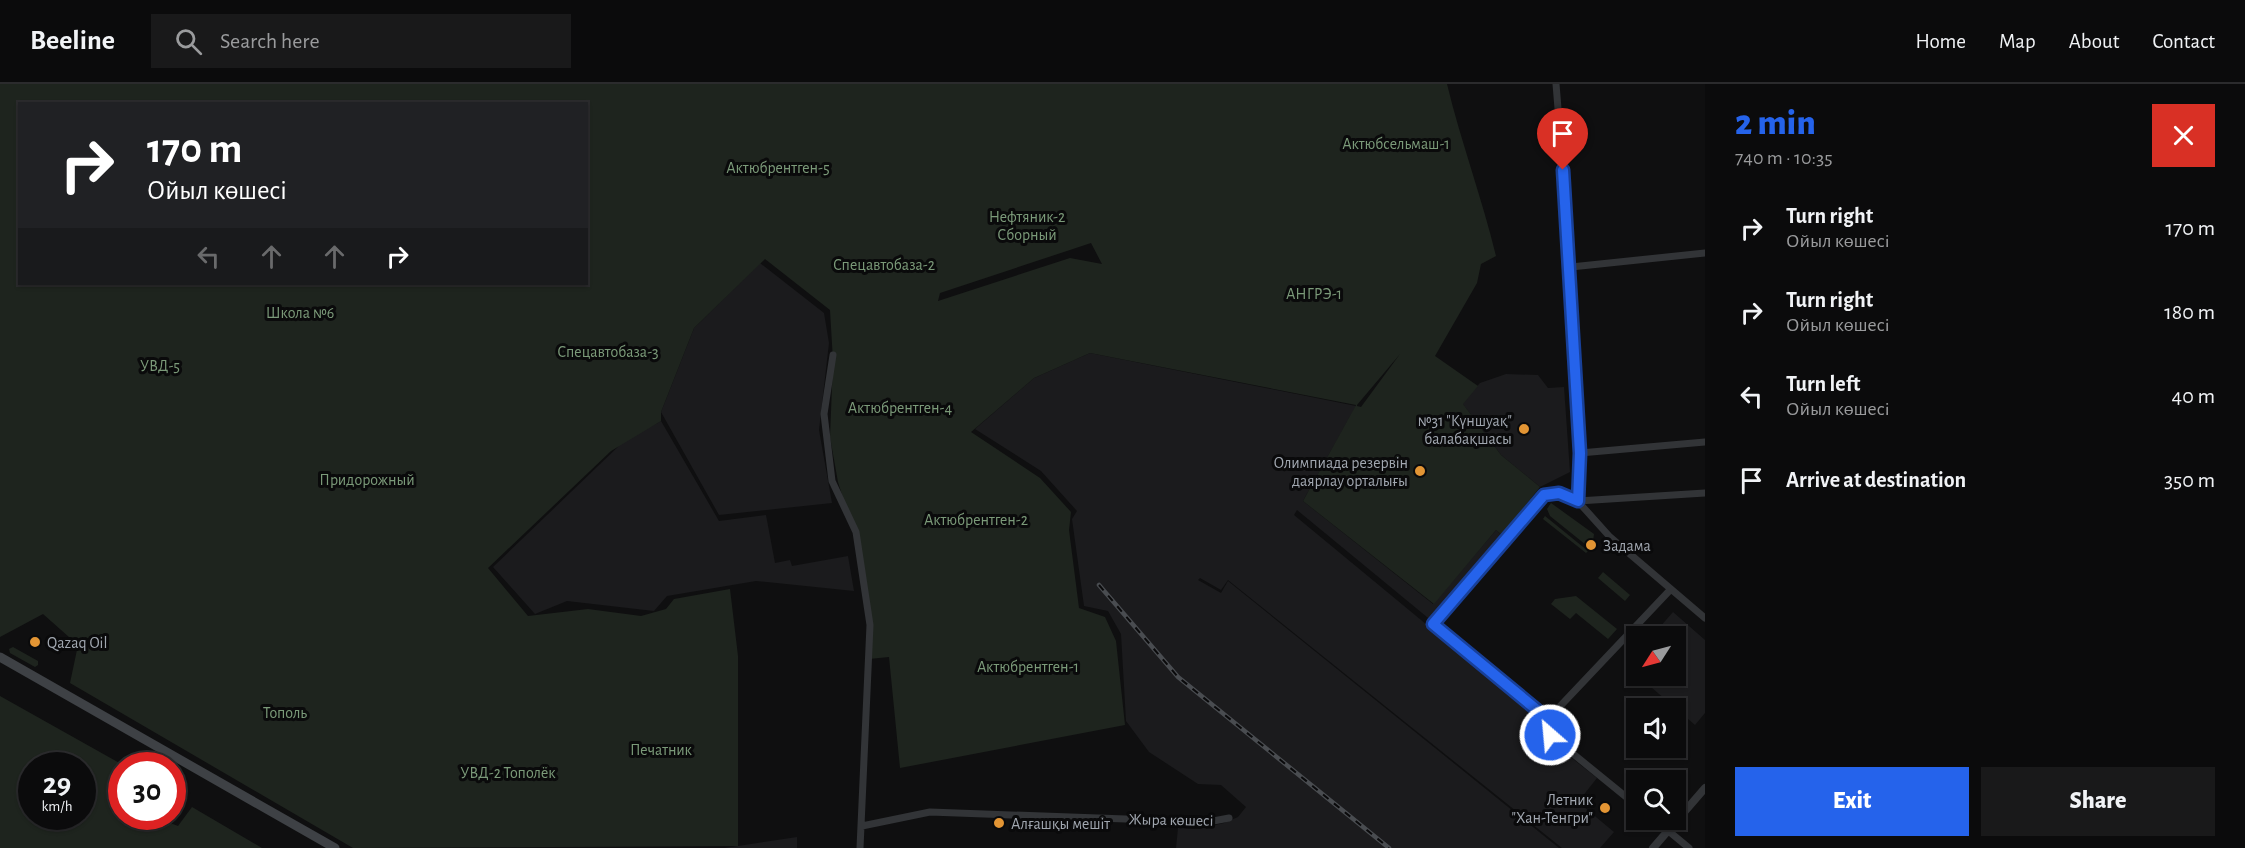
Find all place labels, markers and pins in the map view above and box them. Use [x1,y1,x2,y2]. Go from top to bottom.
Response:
pin [1537,108,1588,170]
place label: №31 "Күншуақ" балабақшасы [1418,413,1512,447]
marker: №31 "Күншуақ" балабақшасы [1517,422,1531,436]
place label: Олимпиада резервін даярлау орталығы [1273,455,1408,490]
marker: Олимпиада резервін даярлау орталығы [1413,464,1427,478]
marker: Задама [1584,538,1598,552]
place label: Задама [1603,538,1651,554]
marker: Qazaq Oil [28,635,42,649]
place label: Qazaq Oil [47,635,107,652]
place label: Летник "Хан-Тенгри" [1511,792,1594,826]
marker: Летник "Хан-Тенгри" [1598,801,1612,815]
marker: Алғашқы мешіт [992,816,1006,830]
place label: Алғашқы мешіт [1011,816,1110,832]

